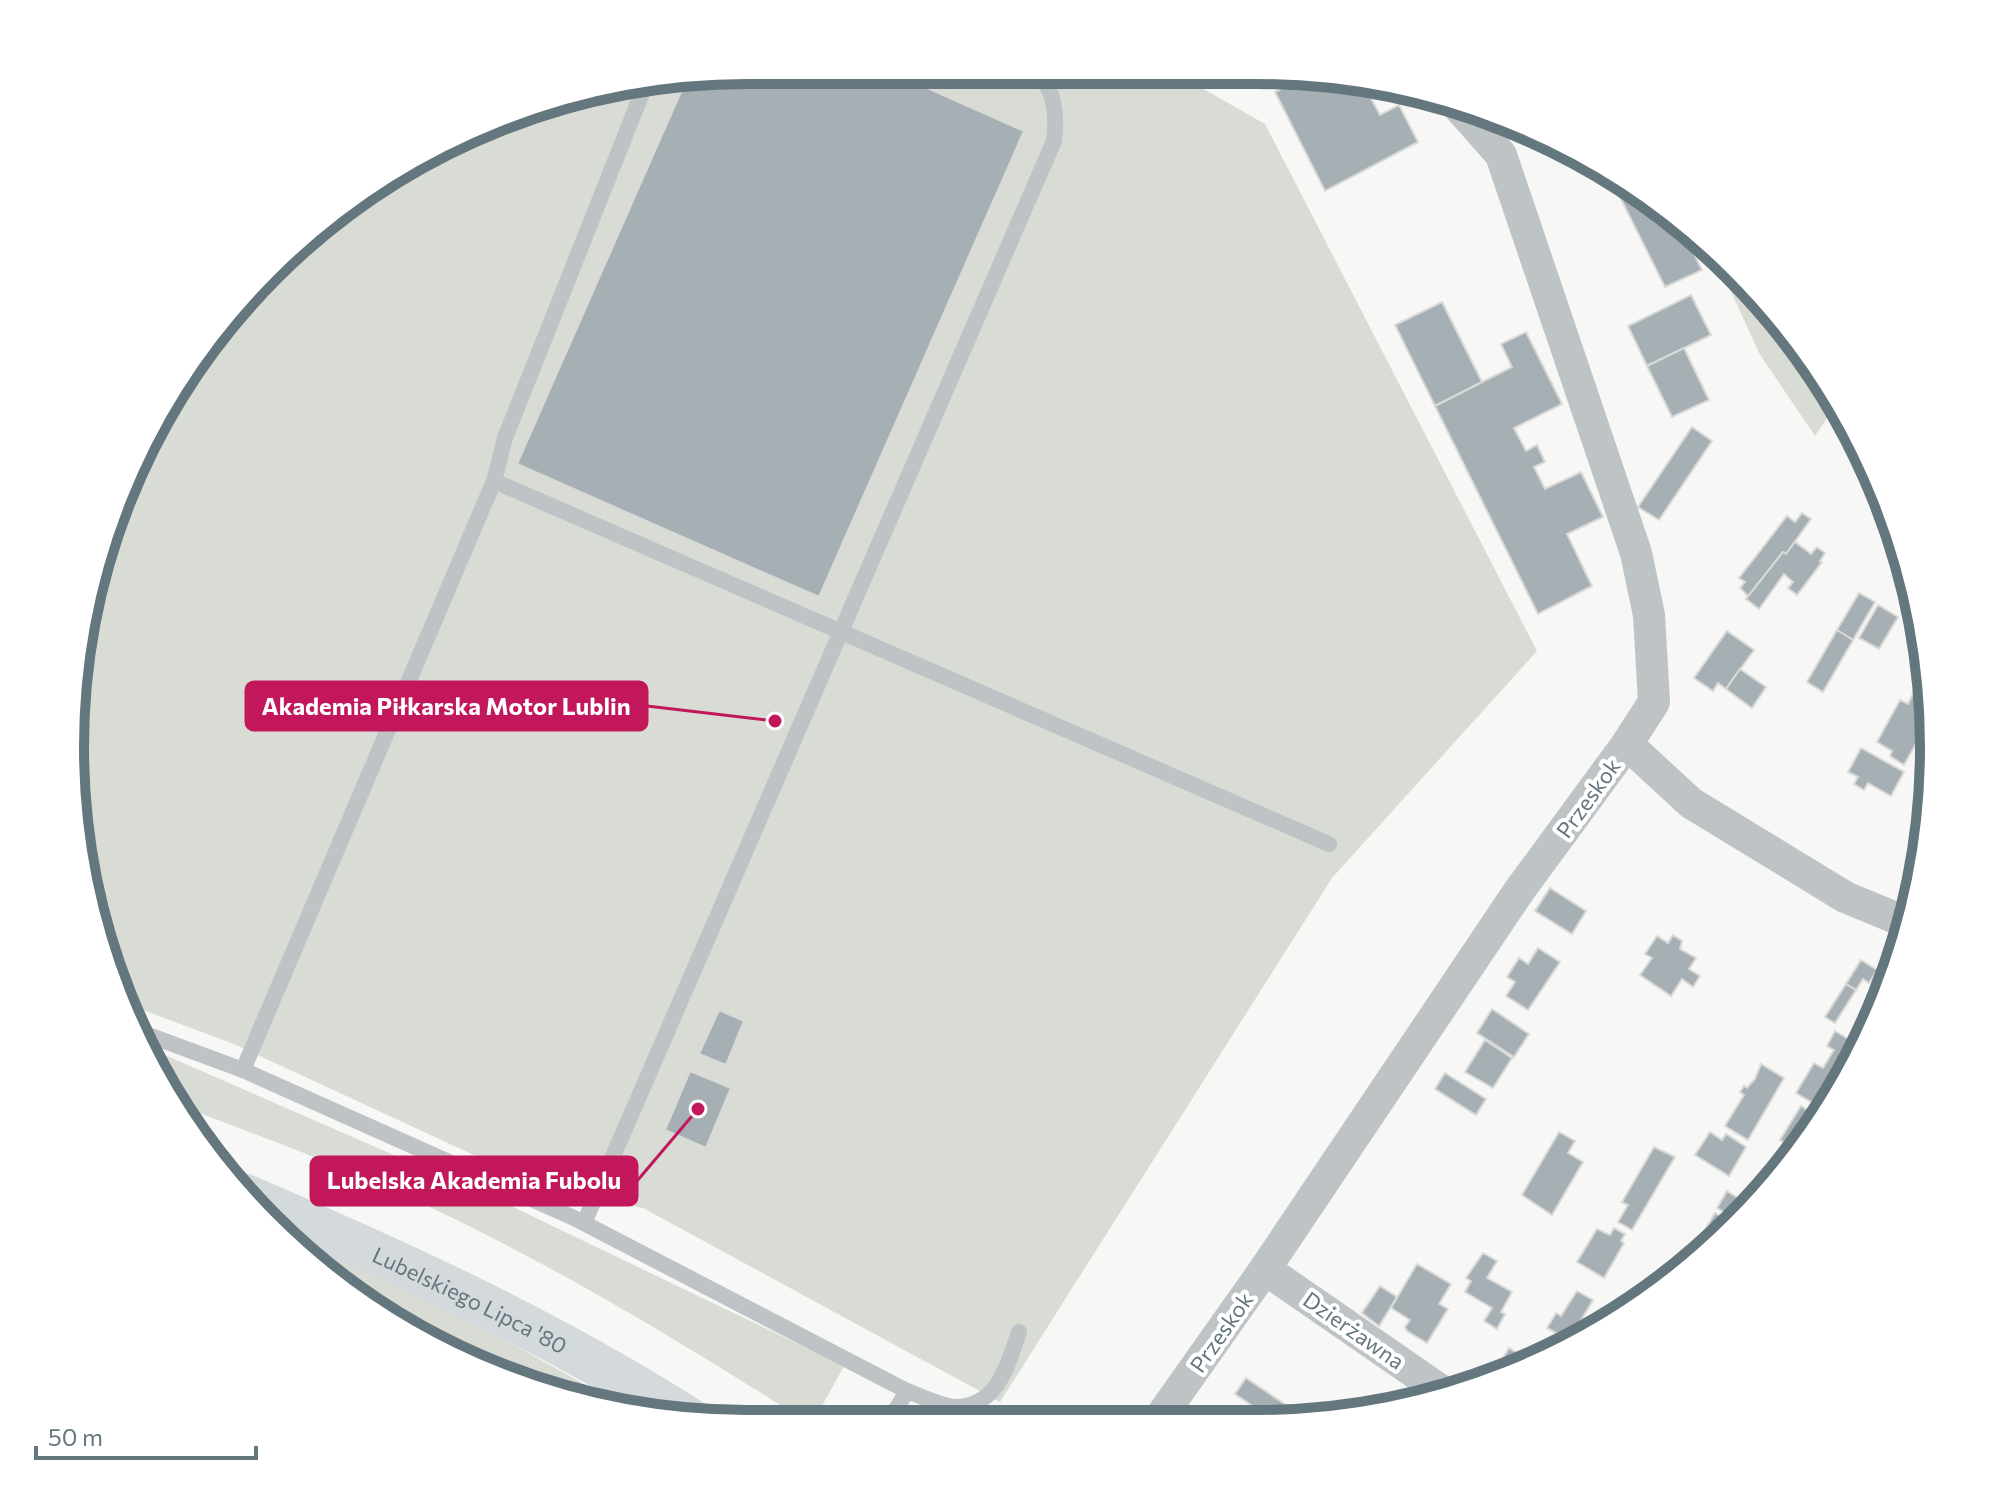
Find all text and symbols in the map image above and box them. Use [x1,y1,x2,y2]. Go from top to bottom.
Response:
callout: Akademia Piłkarska Motor Lublin [246,682,647,730]
text: Akademia Piłkarska Motor Lublin [261,691,631,720]
street label: Przeskok [1550,753,1626,843]
callout: Lubelska Akademia Fubolu [311,1157,637,1205]
text: Lubelska Akademia Fubolu [327,1165,621,1194]
street label: Lubelskiego Lipca '80 [369,1240,572,1359]
street label: Dzierżawna [1298,1285,1410,1375]
street label: Przeskok [1184,1287,1258,1377]
scale bar [36,1410,256,1460]
text: 50 m [48,1422,103,1451]

